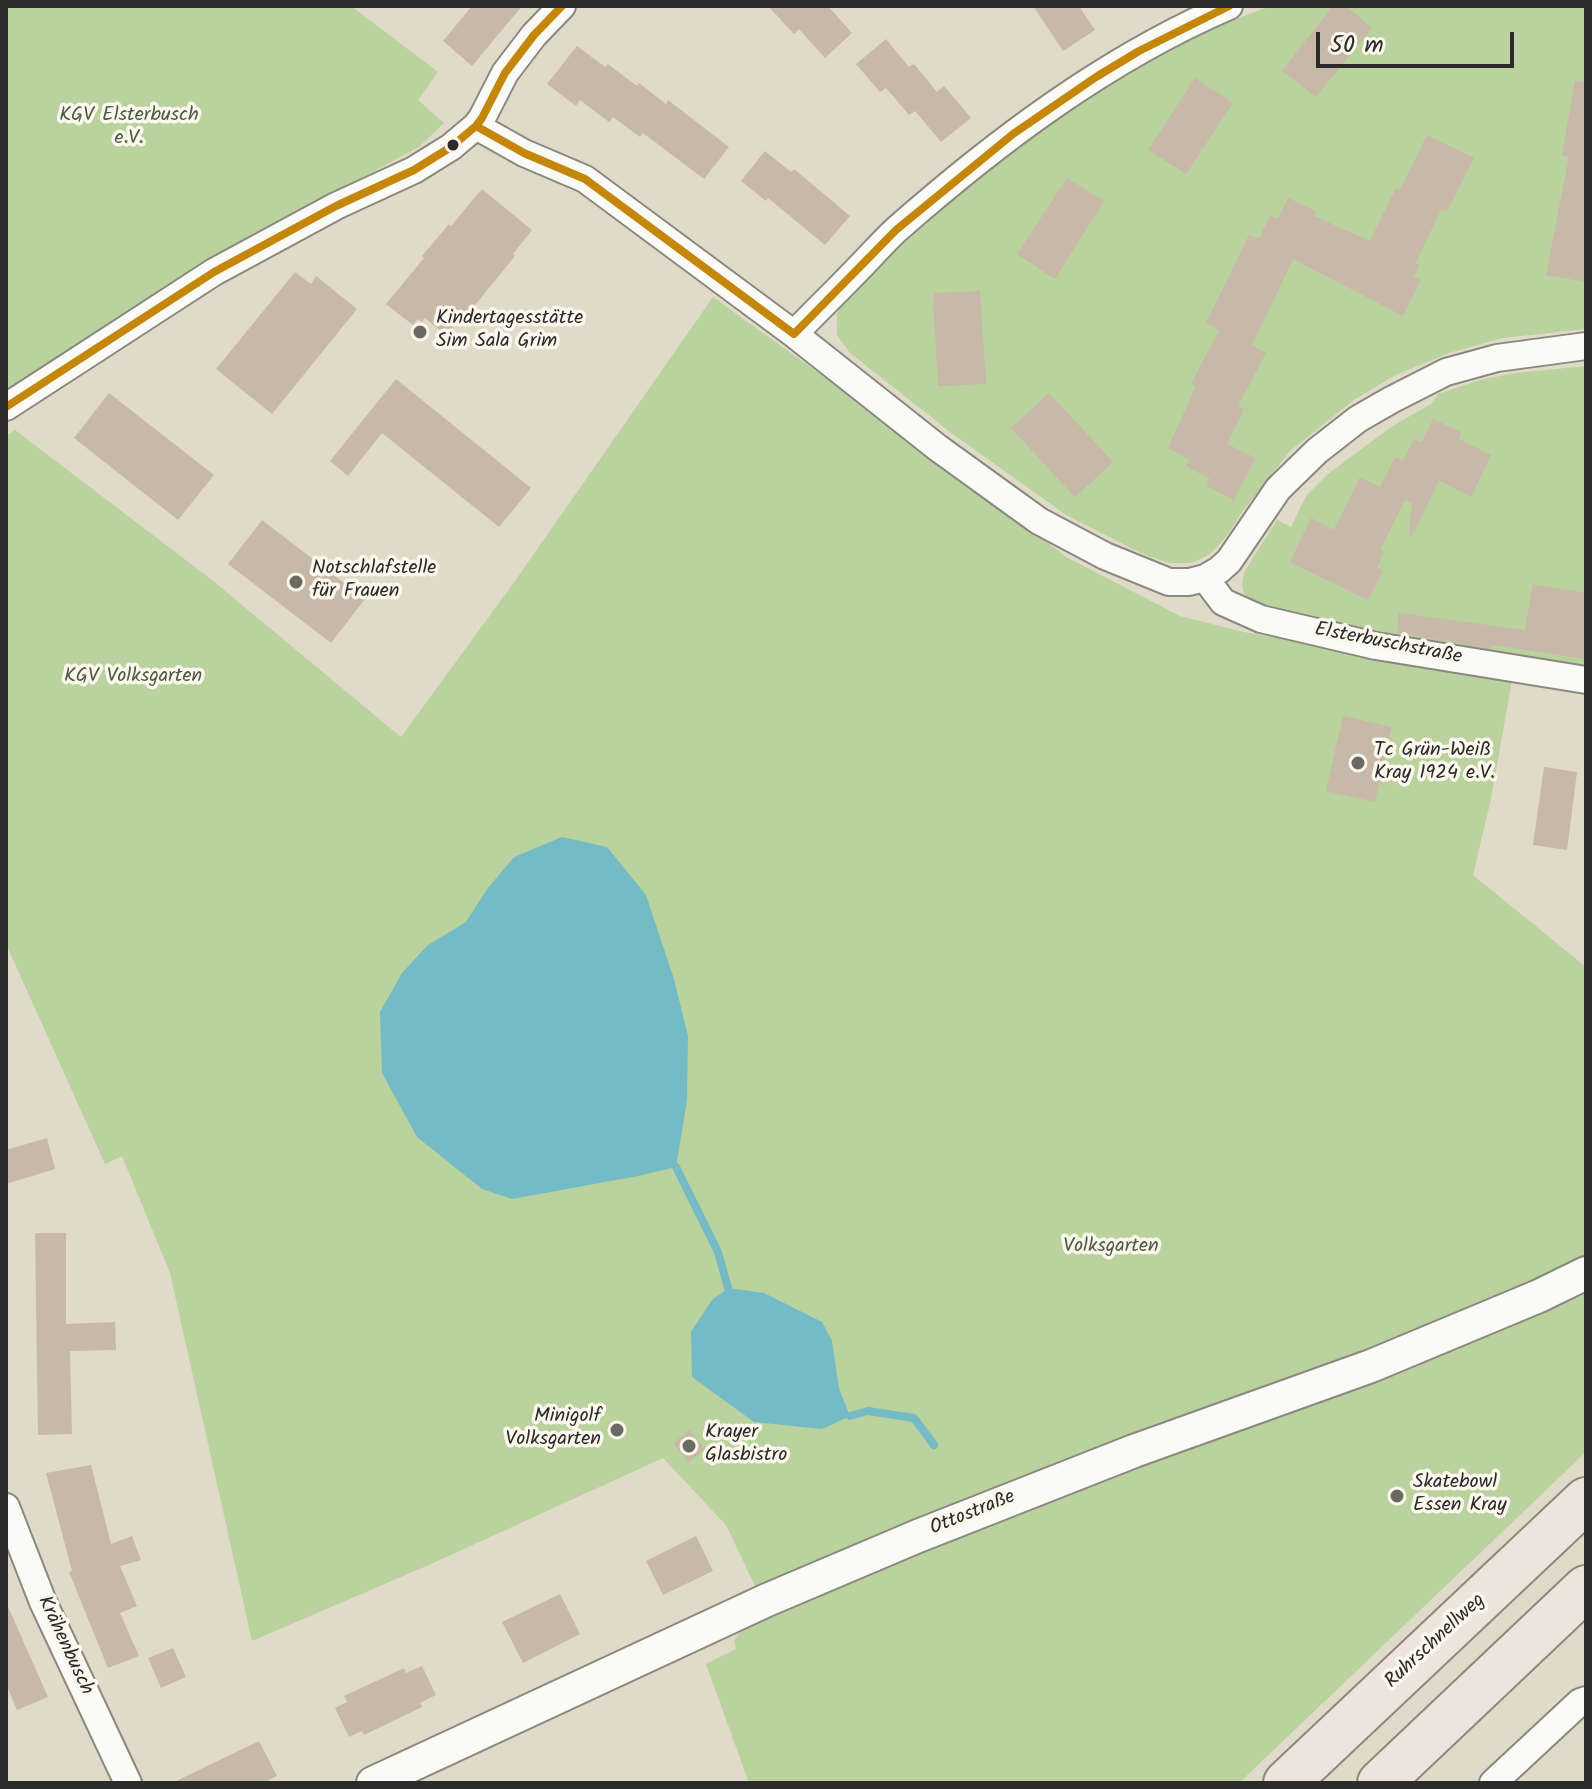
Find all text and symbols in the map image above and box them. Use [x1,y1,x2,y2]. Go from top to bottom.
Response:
scale bar [1320,16,1518,66]
text: 50 m [1330,26,1384,65]
park label: KGV Elsterbusch e.V. [59,105,199,152]
unlabelled marker [445,137,461,153]
place label: Kindertagesstätte Sim Sala Grim [436,308,583,355]
marker: Kindertagesstätte Sim Sala Grim [411,323,429,341]
place label: Notschlafstelle für Frauen [312,558,436,605]
marker: Notschlafstelle für Frauen [287,573,305,591]
street label: Elsterbuschstraße [1312,619,1464,671]
park label: KGV Volksgarten [64,666,202,690]
place label: Tc Grün-Weiß Kray 1924 e.V. [1374,740,1495,787]
marker: Tc Grün-Weiß Kray 1924 e.V. [1349,754,1367,772]
park label: Volksgarten [1063,1236,1159,1260]
place label: Minigolf Volksgarten [506,1406,601,1453]
marker: Minigolf Volksgarten [608,1421,626,1439]
place label: Krayer Glasbistro [705,1422,787,1469]
marker: Krayer Glasbistro [680,1437,698,1455]
place label: Skatebowl Essen Kray [1413,1472,1507,1519]
street label: Ottostraße [927,1486,1019,1542]
marker: Skatebowl Essen Kray [1388,1487,1406,1505]
street label: Ruhrschnellweg [1381,1590,1491,1694]
street label: Krähenbusch [31,1593,97,1699]

